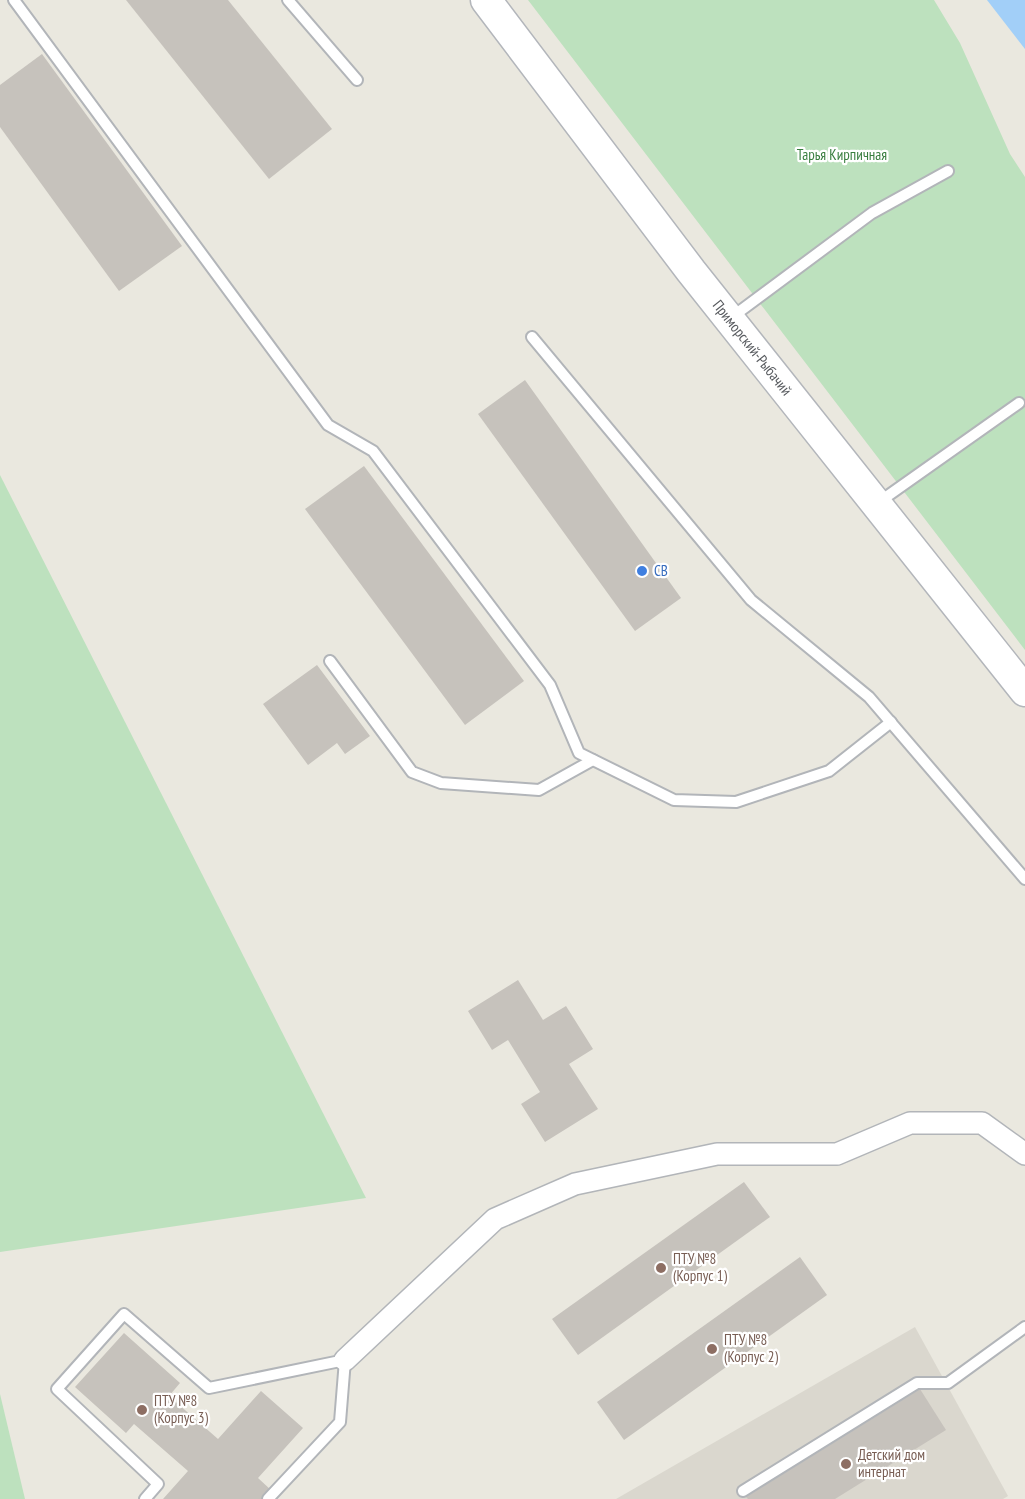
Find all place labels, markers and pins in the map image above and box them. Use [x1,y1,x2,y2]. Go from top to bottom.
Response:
place label: СВ [654,561,668,580]
marker: СВ [635,564,649,578]
place label: ПТУ №8 (Корпус 1) [673,1249,727,1285]
marker: ПТУ №8 (Корпус 1) [654,1261,668,1275]
place label: ПТУ №8 (Корпус 2) [724,1330,778,1366]
marker: ПТУ №8 (Корпус 2) [705,1342,719,1356]
place label: ПТУ №8 (Корпус 3) [154,1391,208,1427]
marker: ПТУ №8 (Корпус 3) [135,1403,149,1417]
place label: Детский дом интернат [858,1445,925,1481]
marker: Детский дом интернат [839,1457,853,1471]

